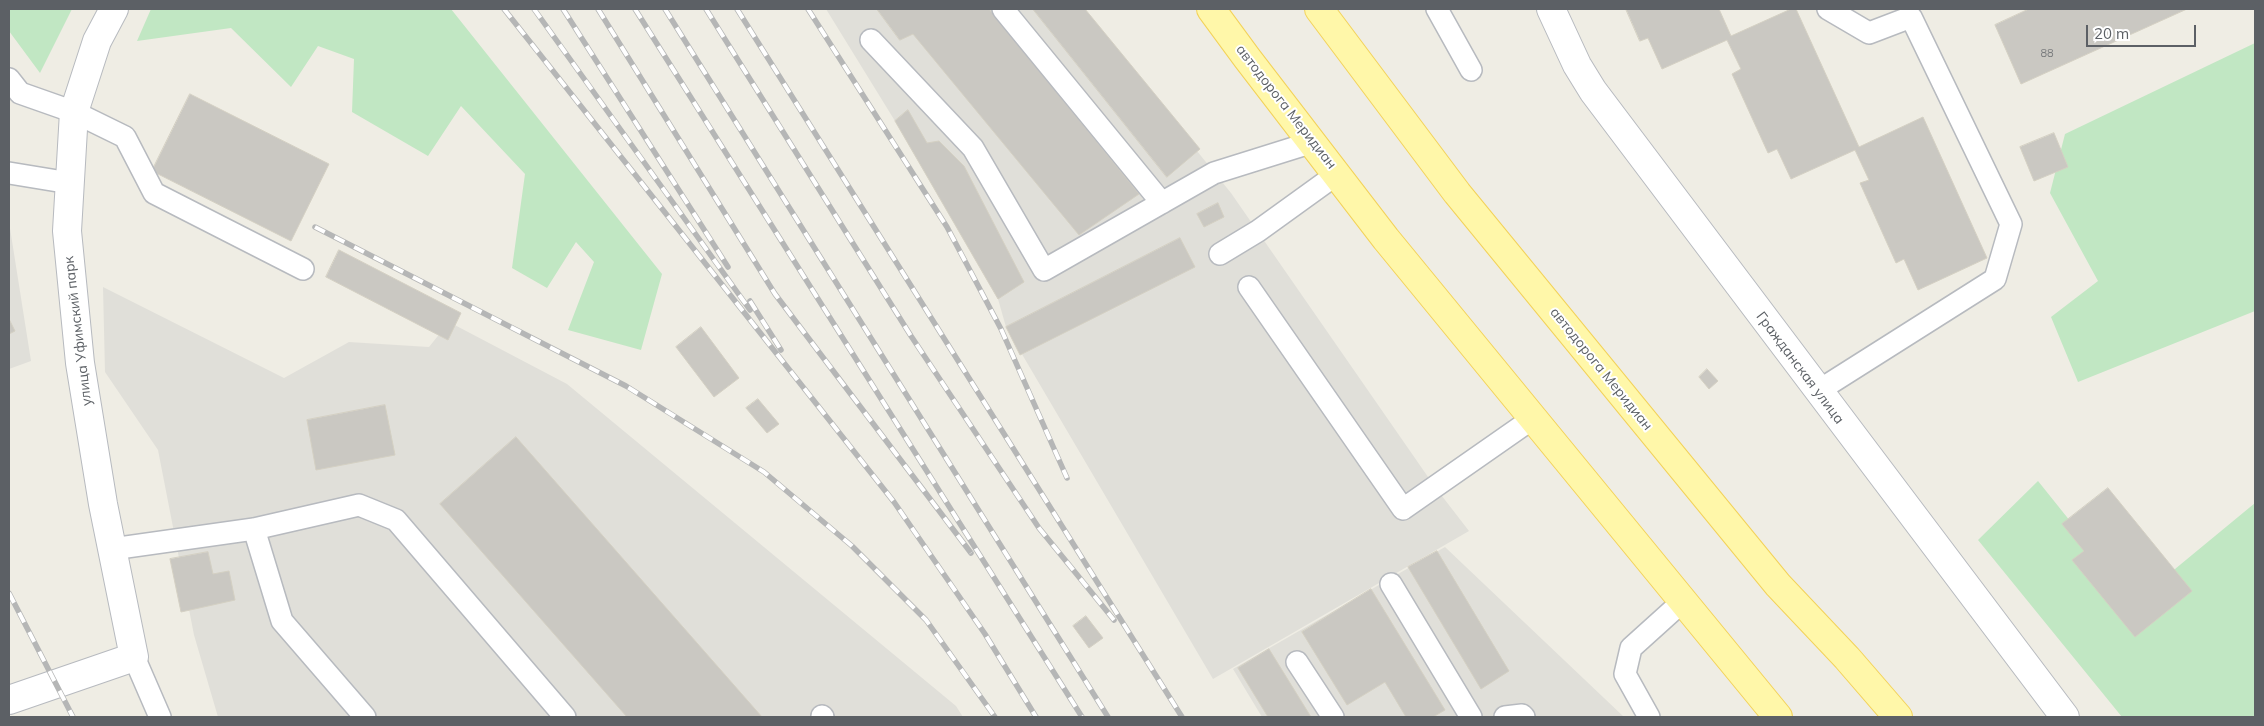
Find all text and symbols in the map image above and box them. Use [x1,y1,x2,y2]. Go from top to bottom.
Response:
scale bar [2089,15,2199,47]
text: 20 m [2094,24,2129,43]
street label: автодорога Меридиан [1232,42,1340,172]
house number: 88 [2040,47,2054,61]
street label: улица Уфимский парк [60,255,96,407]
street label: автодорога Меридиан [1546,304,1656,434]
street label: Гражданская улица [1752,309,1848,427]

